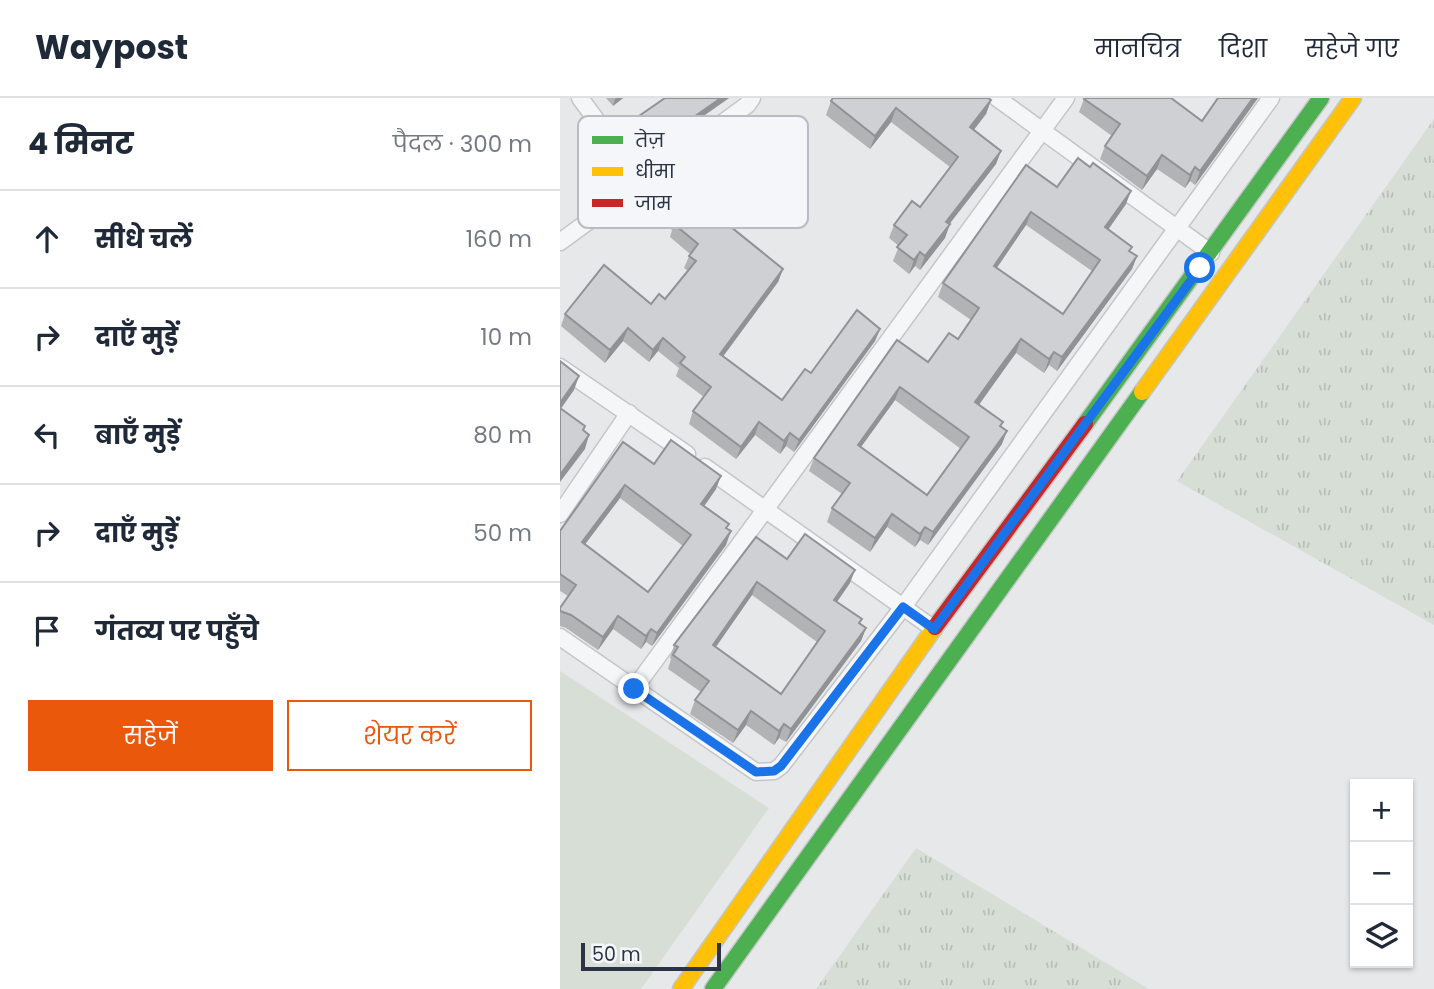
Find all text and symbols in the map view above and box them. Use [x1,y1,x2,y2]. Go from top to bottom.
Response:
text: Waypost [35,24,188,71]
text: मानचित्र [1095,32,1181,65]
text: दिशा [1219,32,1267,65]
text: सहेजे गए [1305,32,1399,65]
legend [578,116,808,228]
text: 4 मिनट [28,122,134,165]
text: तेज़ [634,127,665,154]
text: पैदल · 300 m [393,128,532,160]
text: धीमा [635,158,676,185]
text: जाम [634,190,673,217]
icon: ahead [28,220,66,258]
text: सीधे चलें [95,221,193,257]
text: 160 m [466,223,532,255]
route start [1184,252,1215,283]
icon: right [28,318,66,356]
text: दाएँ मुड़ें [95,319,178,355]
text: 10 m [480,321,532,353]
icon: left [28,416,66,454]
text: बाएँ मुड़ें [95,417,180,453]
text: 80 m [473,419,532,451]
icon: right [28,514,66,552]
text: दाएँ मुड़ें [95,515,178,551]
text: 50 m [473,517,532,549]
icon: arrive [28,612,66,650]
text: गंतव्य पर पहुँचे [95,613,259,649]
route end [618,673,649,704]
button: सहेजें [28,700,273,771]
button: शेयर करें [287,700,532,771]
map controls [1350,779,1413,968]
button: + [1350,779,1413,842]
button: − [1350,842,1413,905]
button: layers [1350,905,1413,968]
scale bar [581,940,721,972]
text: 50 m [592,941,641,968]

